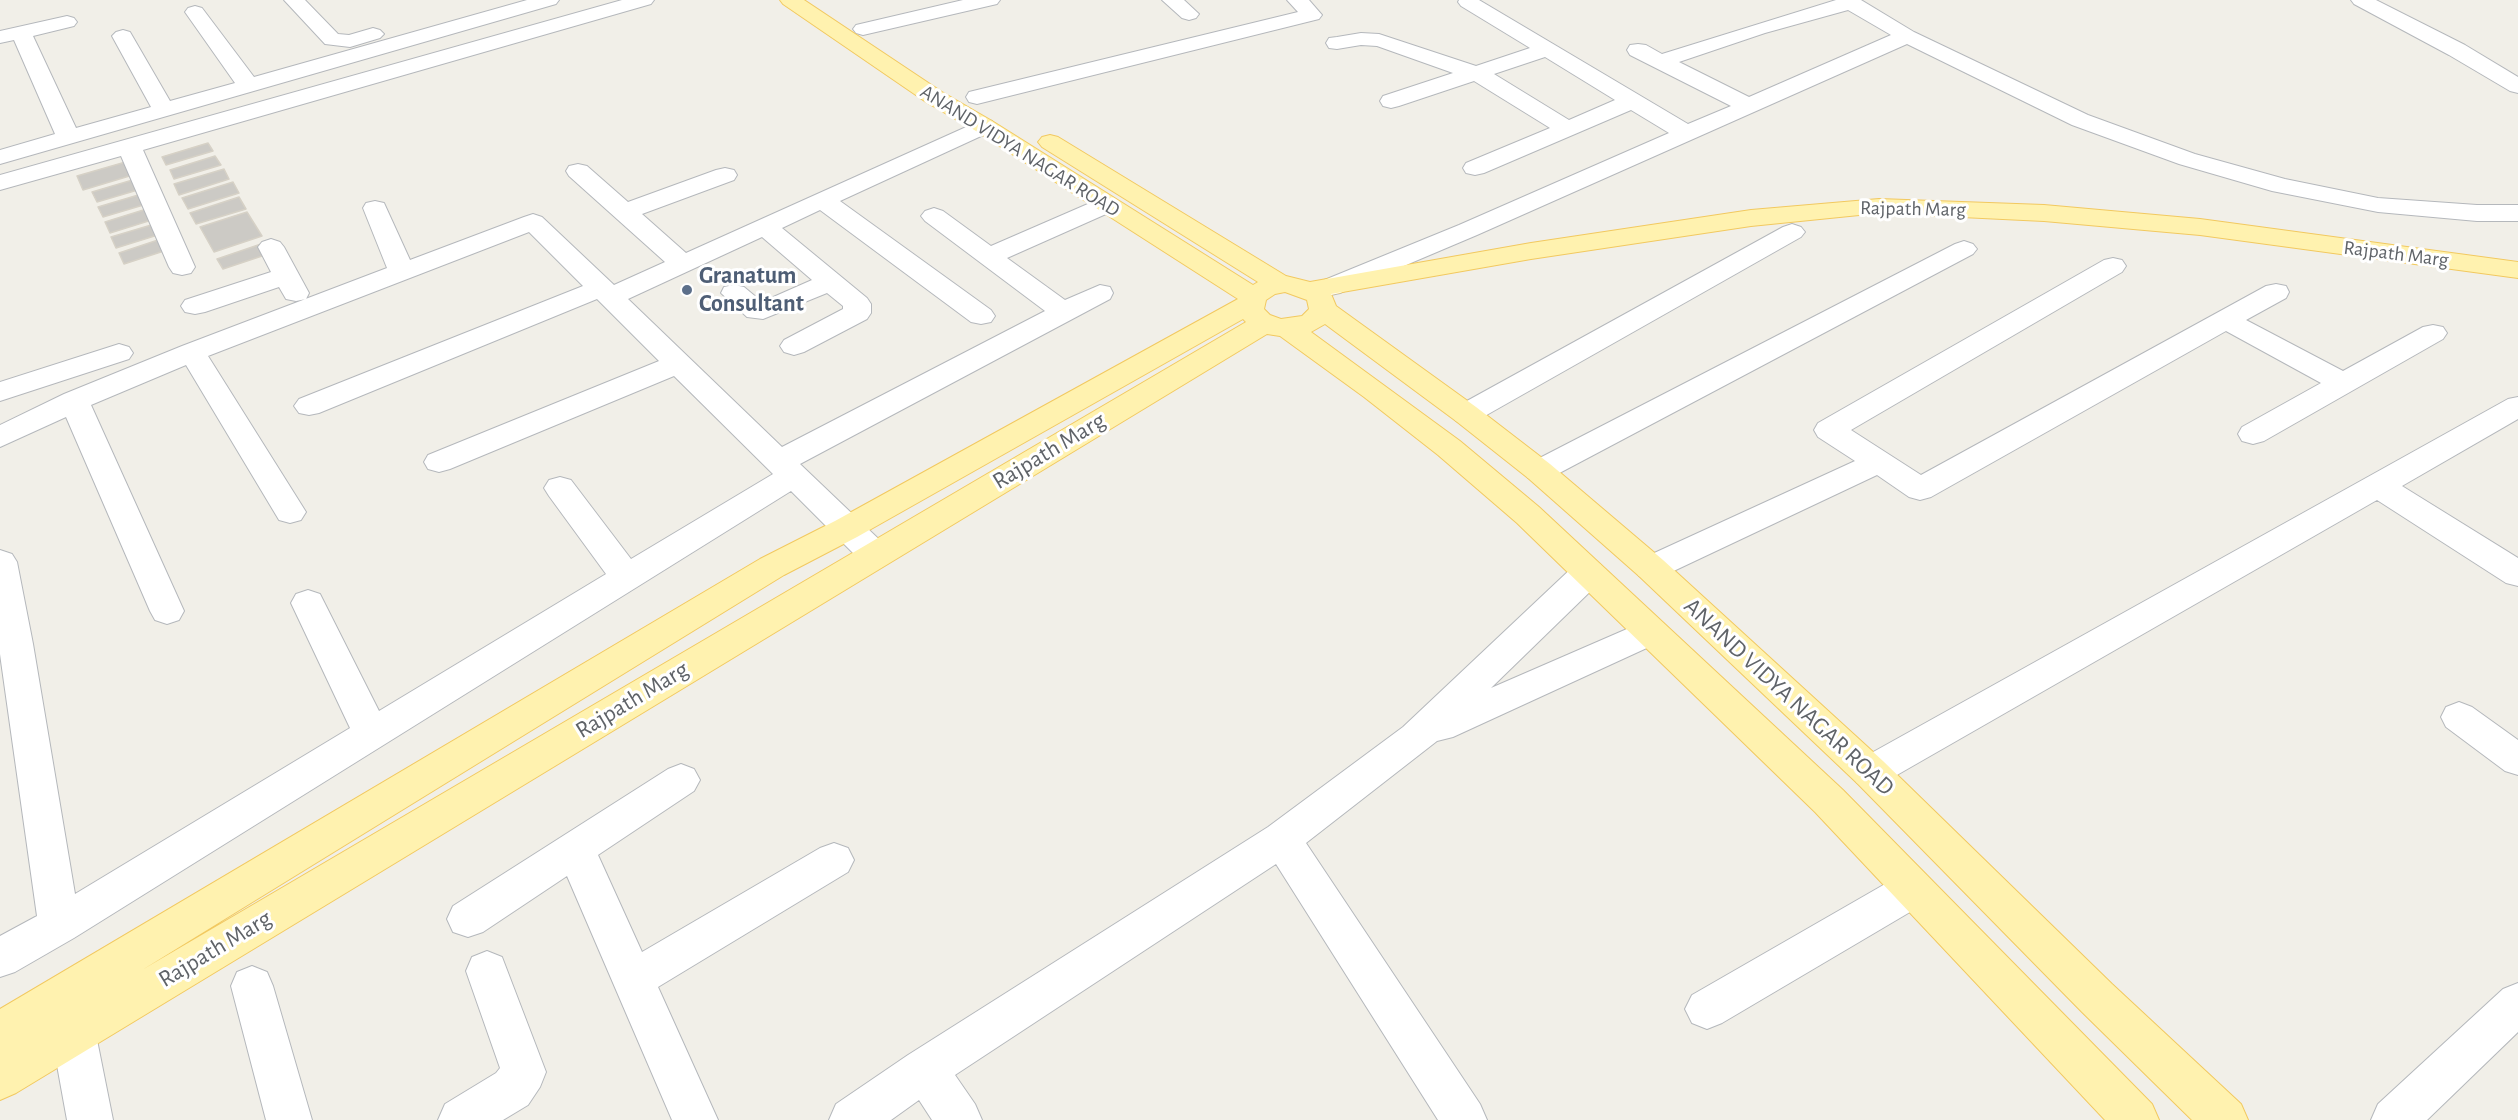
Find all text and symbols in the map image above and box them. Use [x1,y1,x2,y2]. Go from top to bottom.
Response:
street label: ANAND VIDYA NAGAR ROAD [916,80,1124,222]
street label: Rajpath Marg [1860,196,1966,222]
street label: Rajpath Marg [2342,236,2450,272]
place label: Granatum Consultant [699,262,804,318]
marker: Granatum Consultant [680,283,694,297]
street label: Rajpath Marg [987,406,1111,496]
street label: ANAND VIDYA NAGAR ROAD [1678,592,1900,802]
street label: Rajpath Marg [570,655,694,745]
street label: Rajpath Marg [153,904,277,994]

